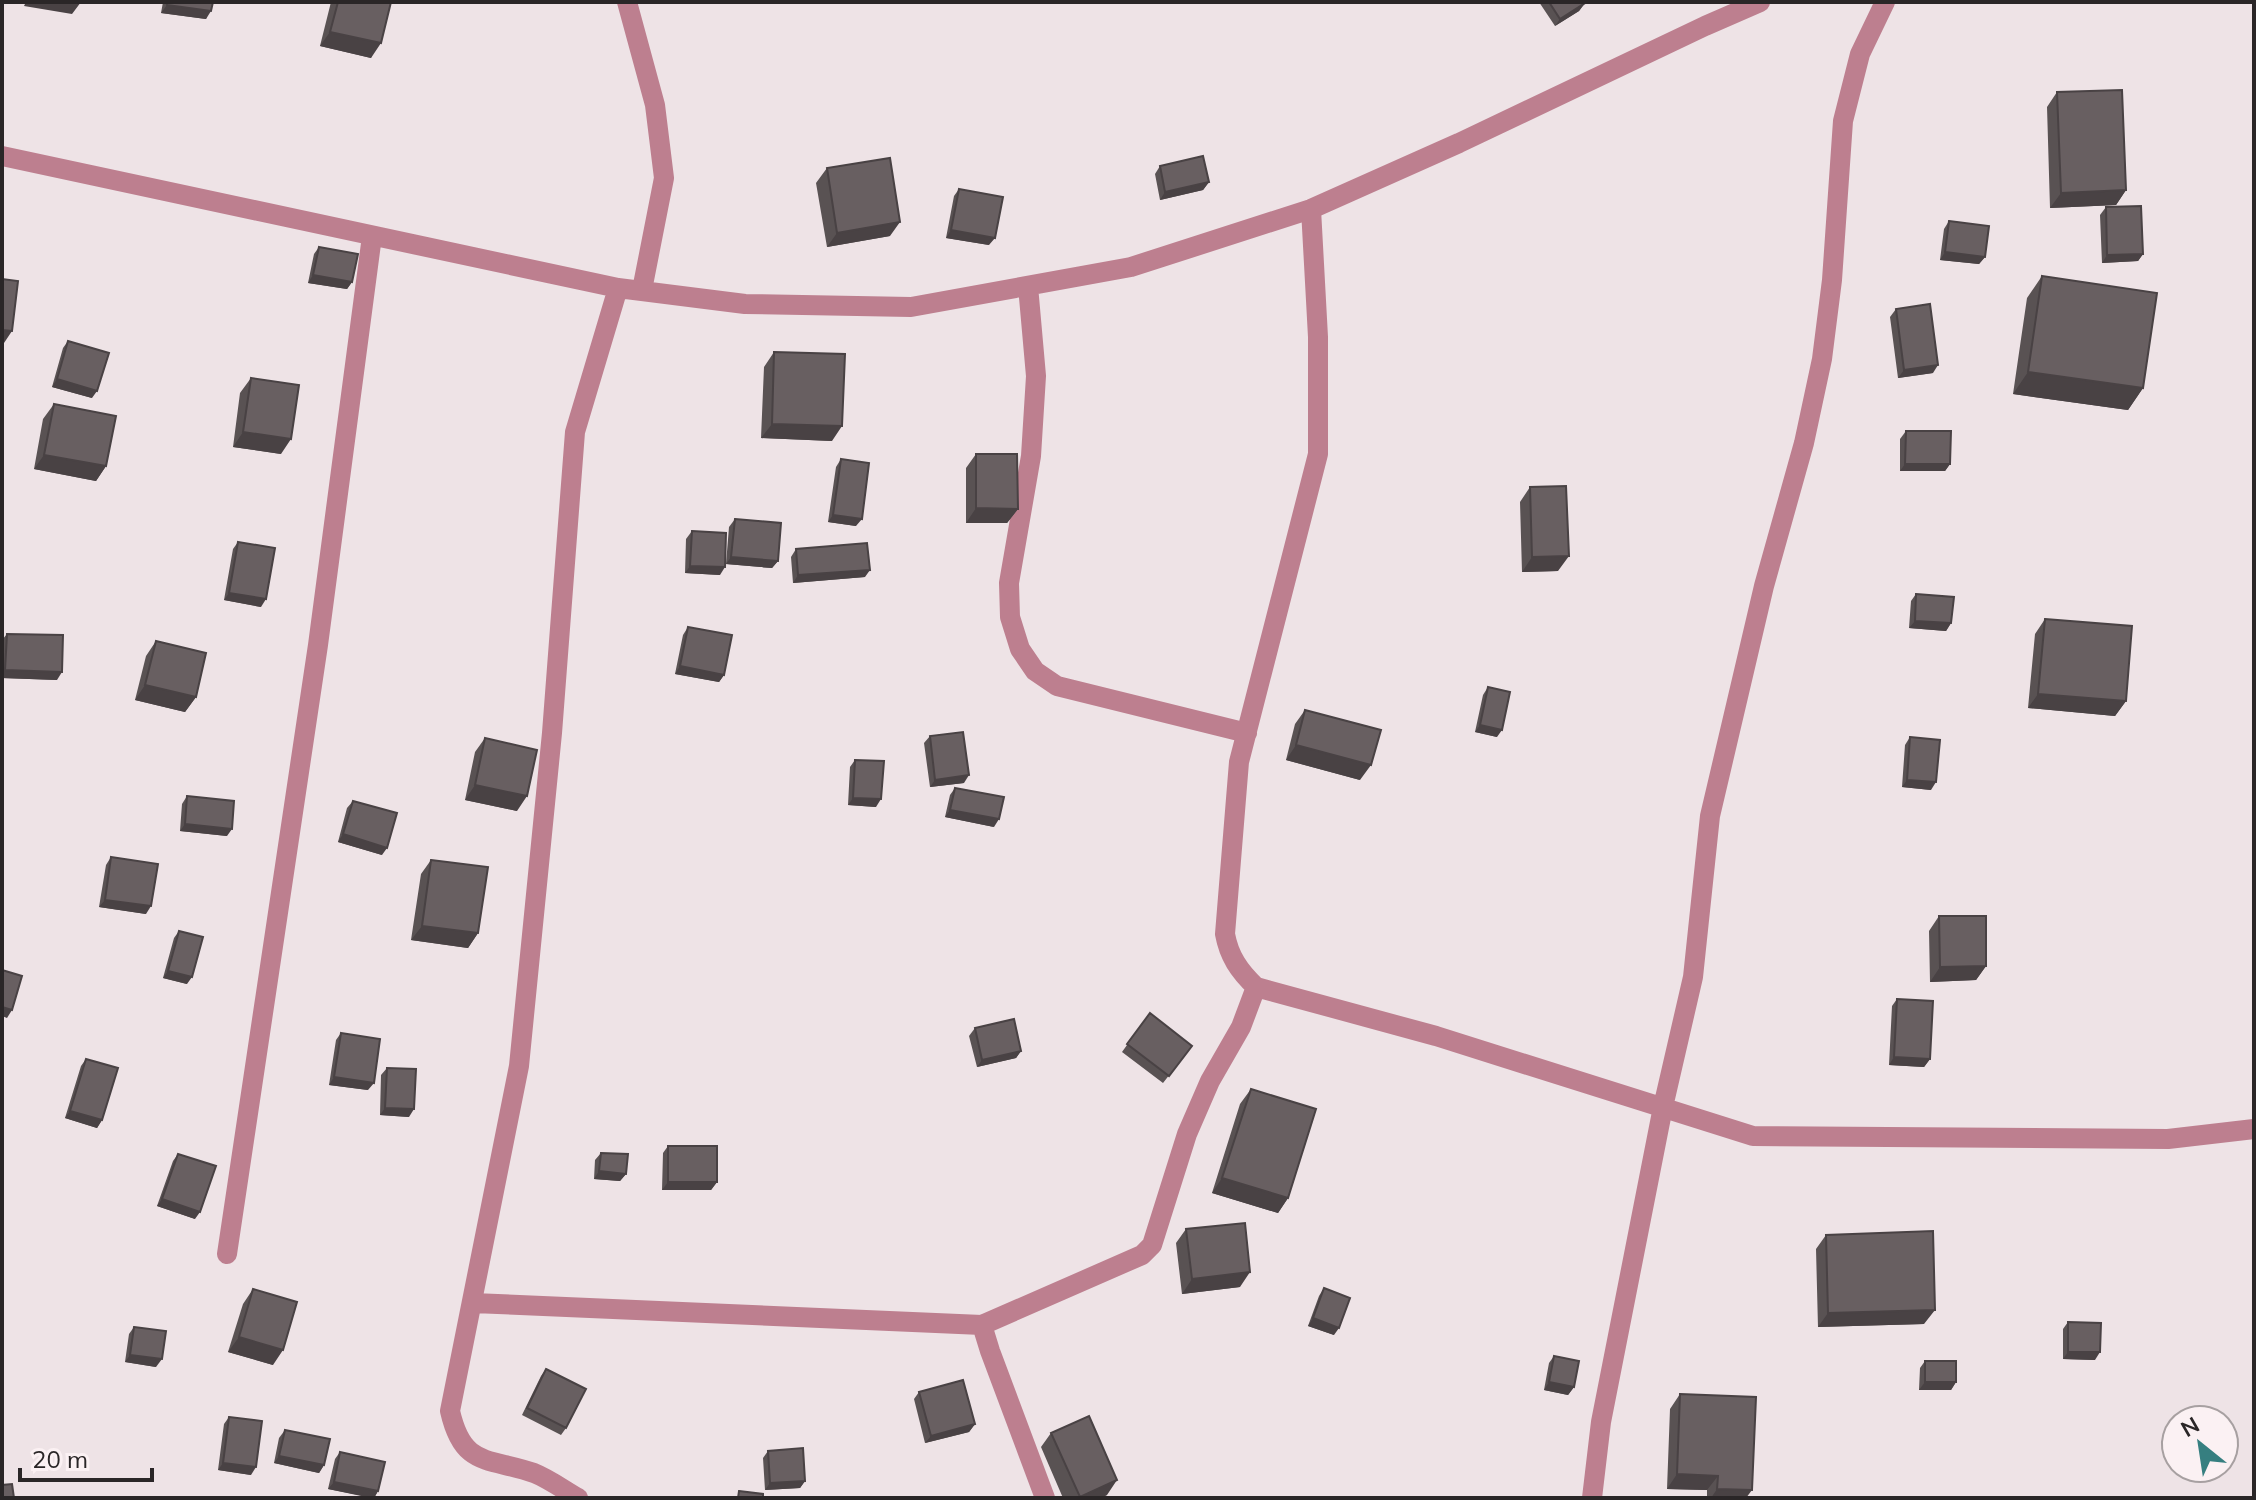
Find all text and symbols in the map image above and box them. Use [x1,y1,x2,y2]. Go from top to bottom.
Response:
north arrow [2160,1404,2240,1484]
text: N [2176,1410,2204,1443]
scale bar [20,1432,152,1482]
text: 20 m [32,1444,88,1474]

